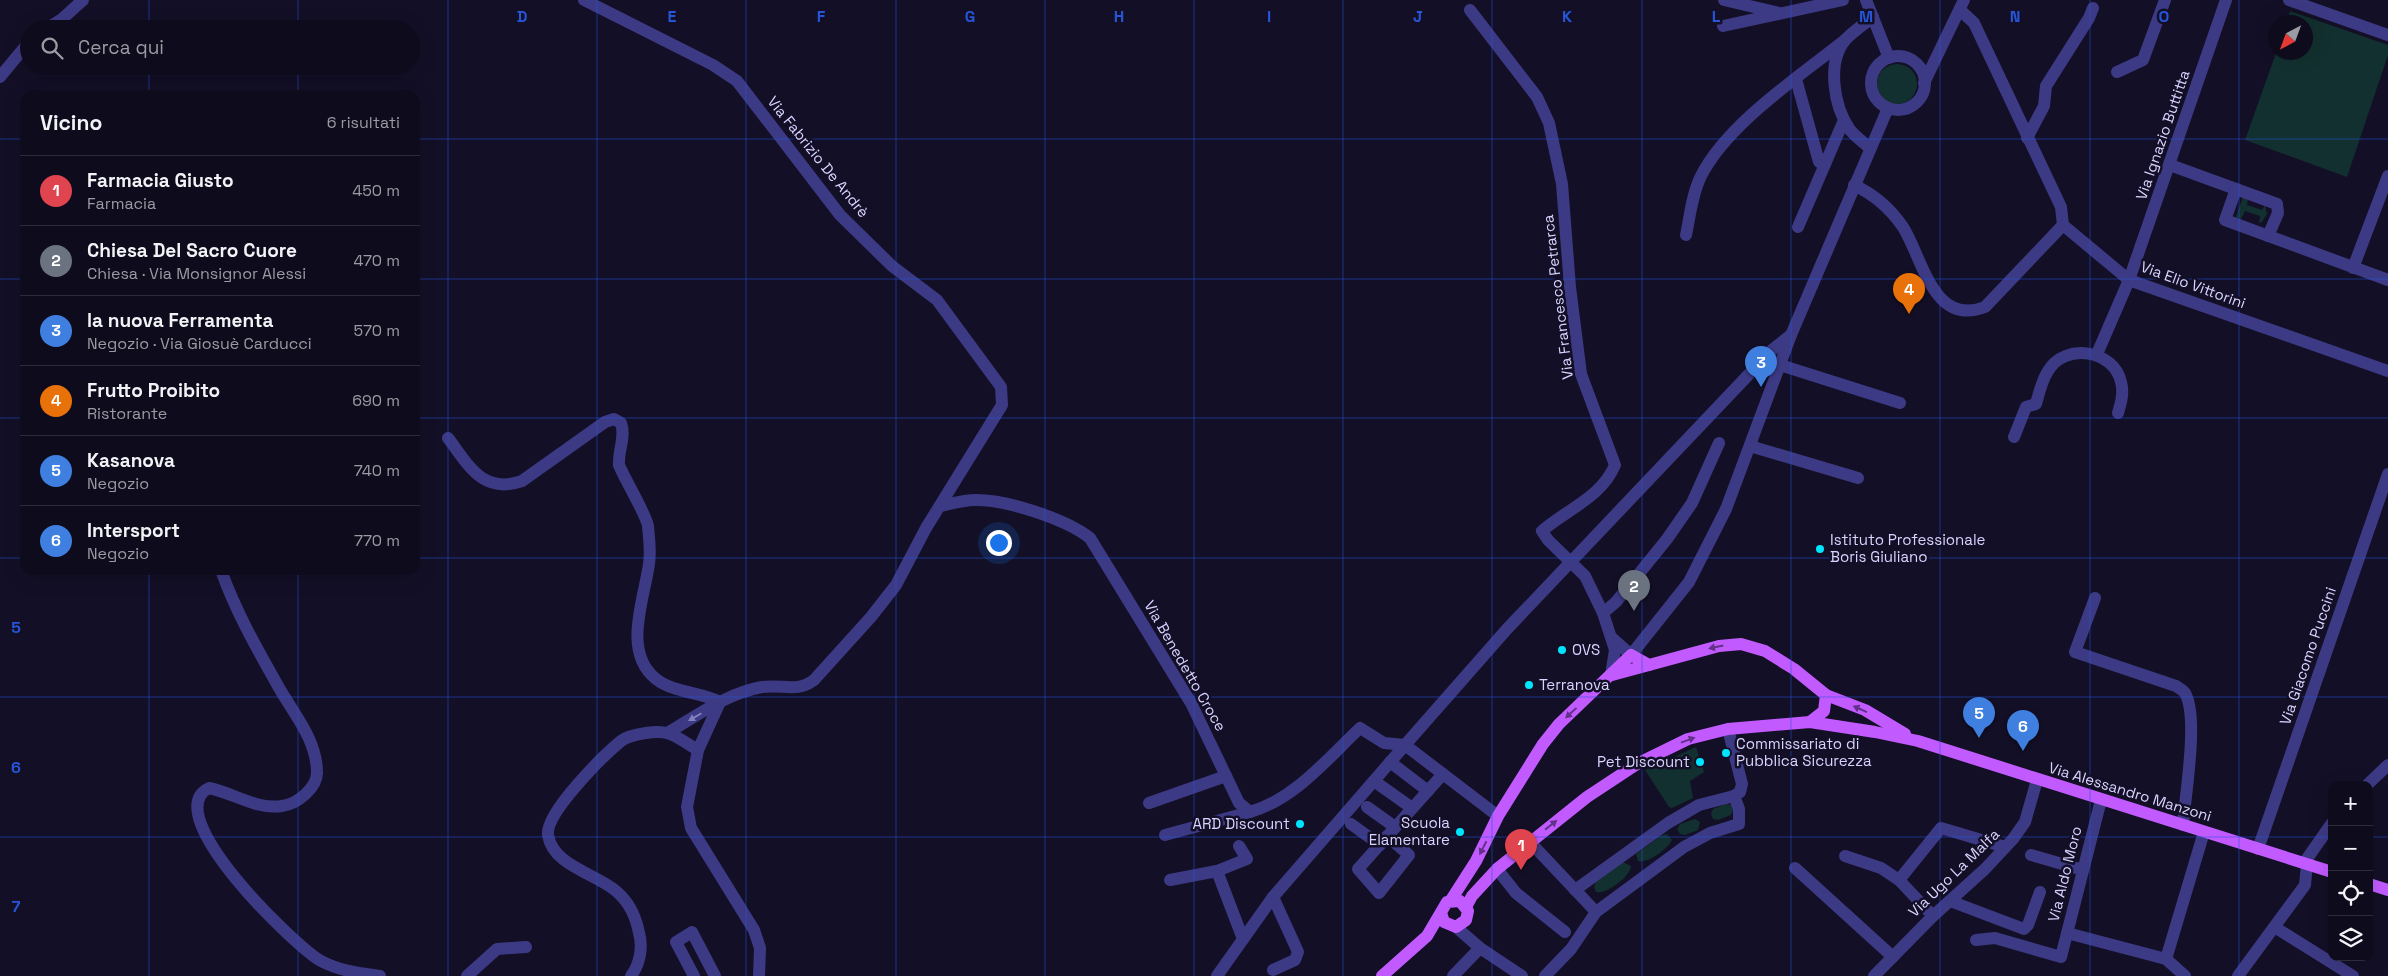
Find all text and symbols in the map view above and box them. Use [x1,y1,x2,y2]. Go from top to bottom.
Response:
text: D [517,6,527,27]
text: E [668,6,677,27]
text: F [817,6,826,27]
text: G [965,6,975,27]
text: H [1114,6,1124,27]
text: I [1267,6,1271,27]
text: J [1413,6,1423,27]
text: K [1562,6,1572,27]
text: L [1712,6,1721,27]
text: M [1859,6,1873,27]
text: N [2010,6,2020,27]
text: O [2159,6,2170,27]
north arrow [2268,15,2313,60]
search box [20,20,420,75]
icon: search [38,34,66,62]
text: Cerca qui [78,35,164,60]
street label: Via Ignazio Buttitta [2131,67,2194,202]
street label: Via Fabrizio De Andrè [764,92,873,221]
text: Vicino [40,109,102,136]
text: 6 risultati [327,112,400,133]
text: Farmacia Giusto [87,168,234,193]
text: 1 [52,180,60,201]
text: 450 m [352,180,400,201]
text: Farmacia [87,193,156,214]
street label: Via Francesco Petrarca [1538,213,1577,381]
text: Chiesa Del Sacro Cuore [87,238,297,263]
text: 2 [51,250,61,271]
text: 470 m [353,250,400,271]
street label: Via Elio Vittorini [2138,257,2248,312]
text: Chiesa · Via Monsignor Alessi [87,263,306,284]
pin: 4 [1893,273,1925,314]
text: la nuova Ferramenta [87,308,274,333]
text: 3 [51,320,61,341]
text: 570 m [354,320,400,341]
text: Negozio · Via Giosuè Carducci [87,333,312,354]
pin: 3 [1745,346,1777,387]
text: Frutto Proibito [87,378,220,403]
text: 4 [51,390,61,411]
text: 690 m [352,390,400,411]
text: Ristorante [87,403,167,424]
text: Kasanova [87,448,175,473]
text: 5 [51,460,61,481]
text: 740 m [354,460,400,481]
text: Negozio [87,473,149,494]
text: Intersport [87,518,180,543]
text: 6 [51,530,61,551]
text: 770 m [354,530,400,551]
your location [986,530,1012,556]
place label: Istituto Professionale Boris Giuliano [1830,530,1986,566]
text: Negozio [87,543,149,564]
marker: Istituto Professionale Boris Giuliano [1814,543,1826,555]
pin: 2 [1618,570,1650,611]
street label: Via Giacomo Puccini [2275,584,2340,727]
street label: Via Benedetto Croce [1140,597,1231,735]
text: 5 [11,617,21,638]
place label: OVS [1572,640,1600,659]
one-way arrow [1709,643,1724,651]
marker: OVS [1556,644,1568,656]
place label: Terranova [1539,675,1610,694]
marker: Terranova [1523,679,1535,691]
pin: 5 [1963,697,1995,738]
one-way arrow [1853,705,1867,713]
one-way arrow [1565,707,1577,719]
pin: 6 [2007,710,2039,751]
one-way arrow [688,712,701,721]
place label: Commissariato di Pubblica Sicurezza [1736,734,1872,770]
one-way arrow [1681,736,1696,743]
marker: Commissariato di Pubblica Sicurezza [1720,747,1732,759]
place label: Pet Discount [1597,752,1690,771]
marker: Pet Discount [1694,756,1706,768]
text: 6 [11,757,21,778]
street label: Via Alessandro Manzoni [2046,758,2214,825]
map controls [2328,781,2373,961]
button: + [2328,781,2373,826]
place label: Scuola Elamentare [1369,813,1450,849]
place label: ARD Discount [1192,814,1290,833]
marker: ARD Discount [1294,818,1306,830]
one-way arrow [1544,820,1557,831]
street label: Via Ugo La Malfa [1904,824,2003,921]
street label: Via Aldo Moro [2043,824,2086,924]
marker: Scuola Elamentare [1454,826,1466,838]
button: − [2328,826,2373,871]
pin: 1 [1505,829,1537,870]
one-way arrow [1478,841,1486,855]
button: locate [2328,871,2373,916]
text: 7 [12,896,21,917]
button: layers [2328,916,2373,961]

